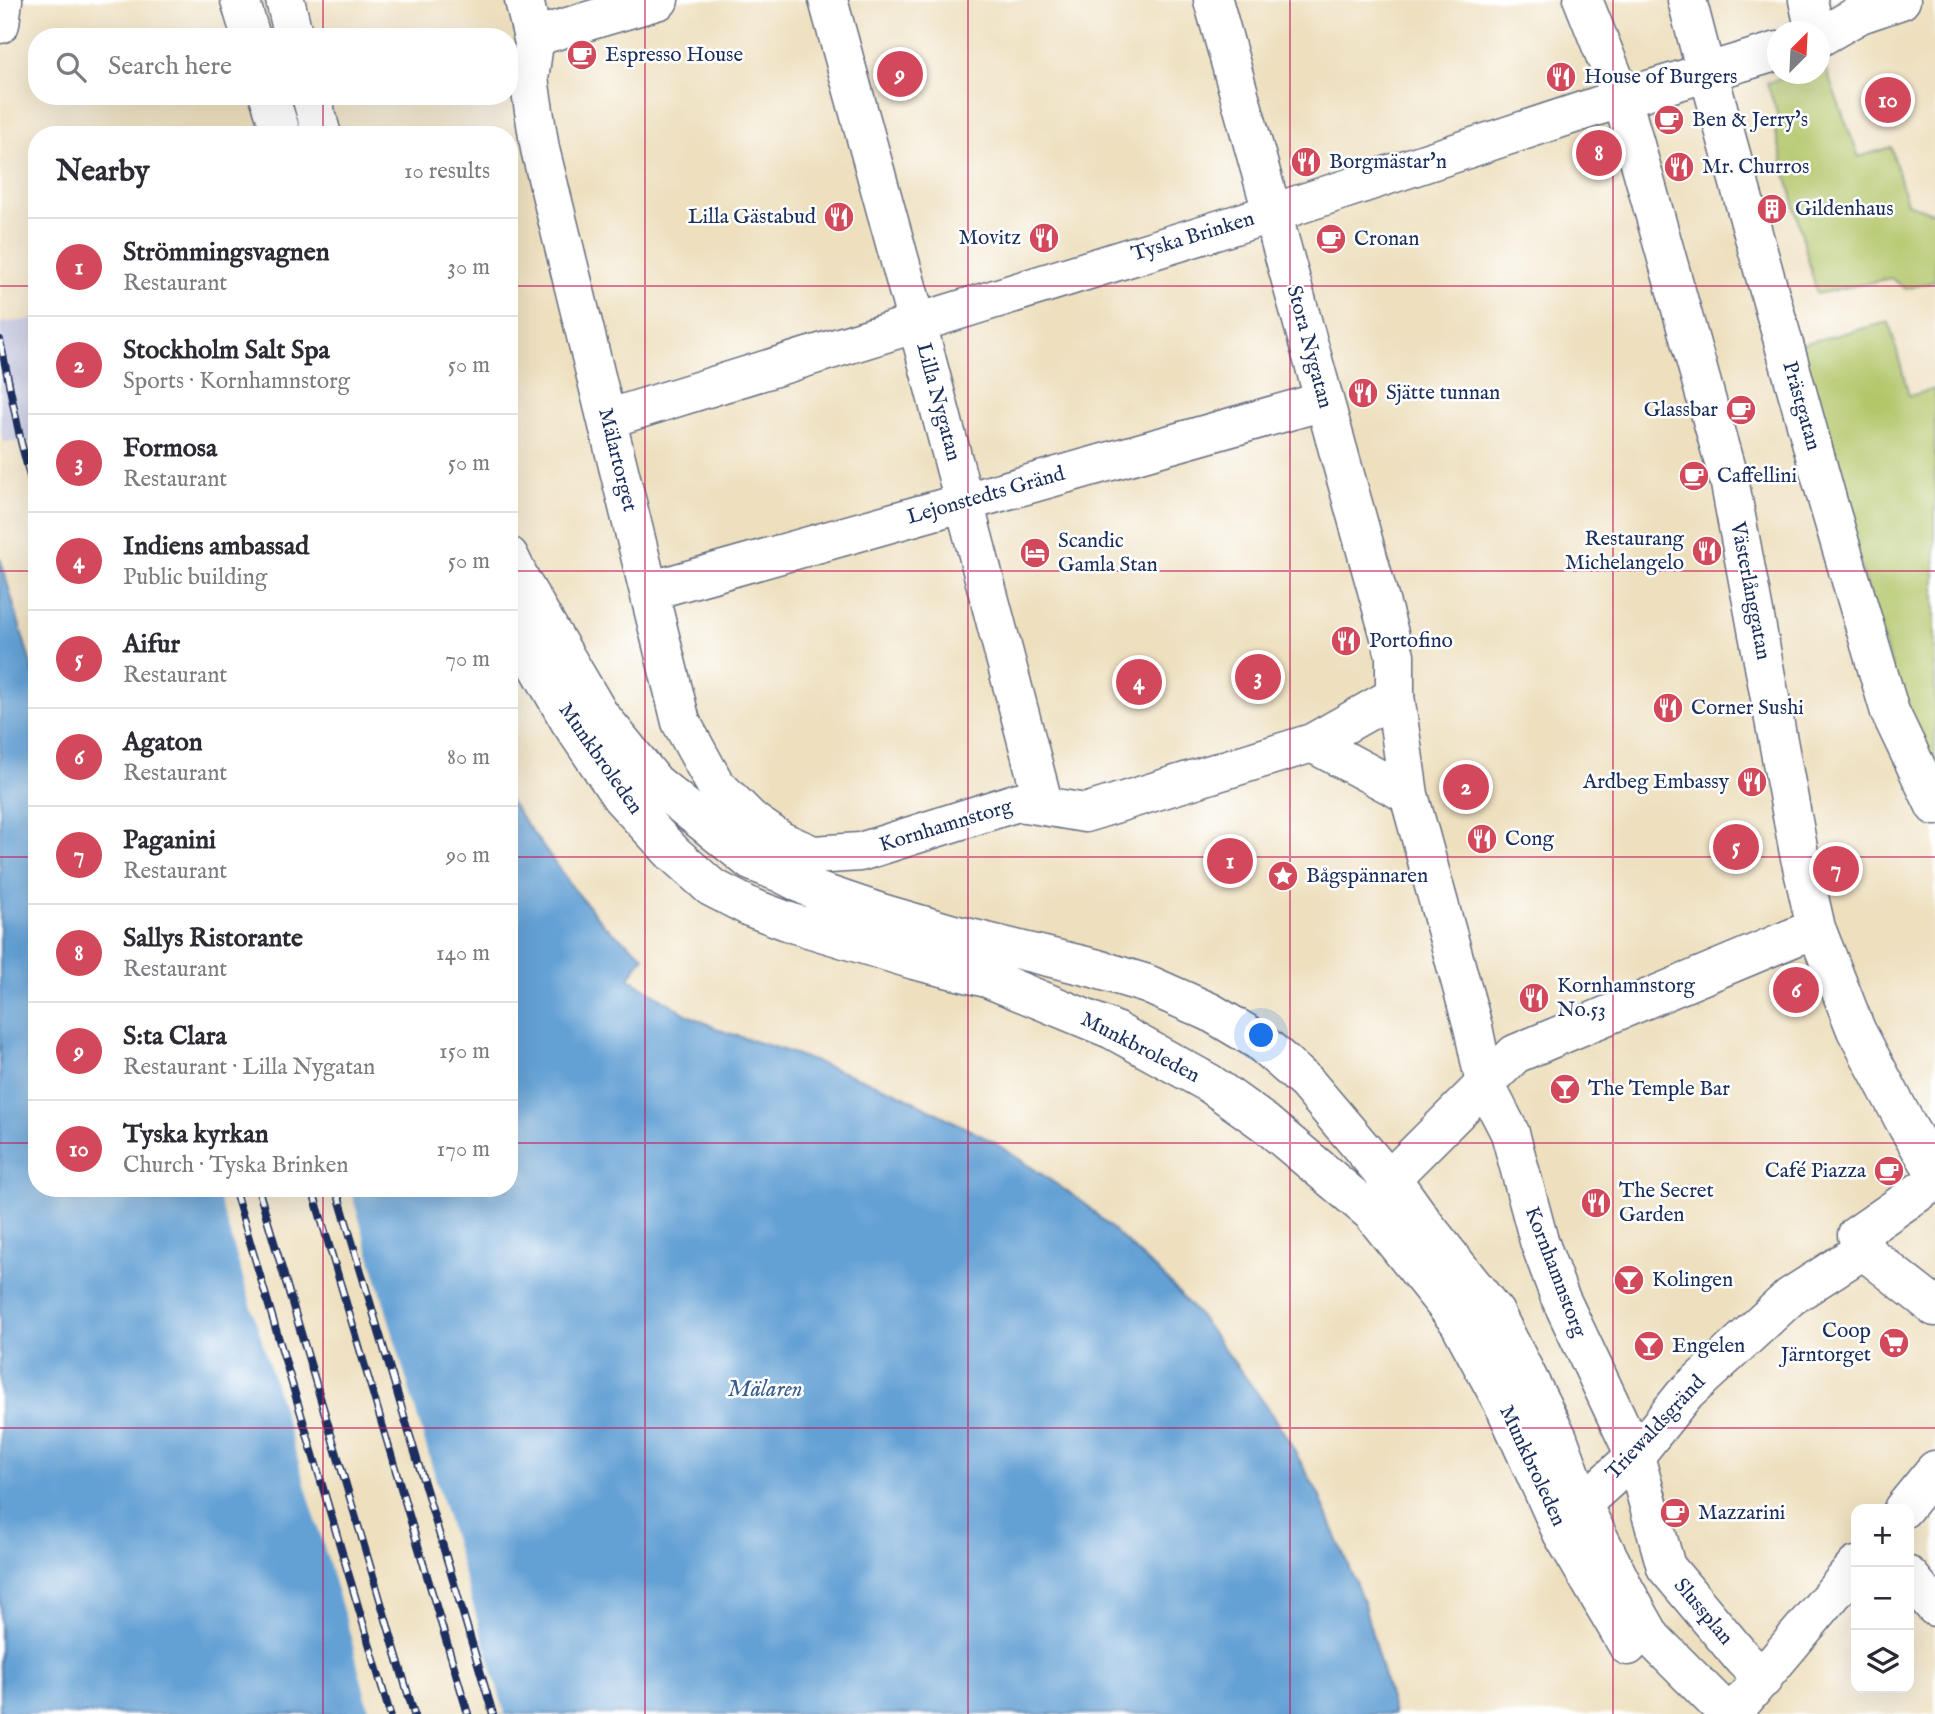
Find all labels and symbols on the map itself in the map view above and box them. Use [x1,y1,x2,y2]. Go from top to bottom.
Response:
north arrow [1767,21,1830,84]
cafe icon: Espresso House [565,38,599,72]
place label: Espresso House [605,42,743,69]
pin: 9 [877,48,923,100]
restaurant icon: House of Burgers [1544,60,1578,94]
place label: House of Burgers [1584,64,1738,91]
pin: 10 [1865,74,1911,126]
cafe icon: Ben & Jerry's [1652,103,1686,137]
place label: Ben & Jerry's [1692,107,1808,134]
pin: 8 [1576,127,1622,179]
restaurant icon: Borgmästar'n [1289,145,1323,179]
place label: Borgmästar'n [1329,149,1447,176]
restaurant icon: Mr. Churros [1662,150,1696,184]
place label: Mr. Churros [1702,154,1809,181]
building icon: Gildenhaus [1755,192,1789,226]
place label: Gildenhaus [1795,196,1894,223]
restaurant icon: Lilla Gästabud [822,200,856,234]
place label: Lilla Gästabud [688,204,817,231]
street label: Tyska Brinken [1128,205,1258,269]
restaurant icon: Movitz [1027,221,1061,255]
cafe icon: Cronan [1314,222,1348,256]
place label: Movitz [959,225,1021,252]
place label: Cronan [1354,226,1419,253]
street label: Stora Nygatan [1280,283,1338,411]
street label: Lilla Nygatan [909,340,967,464]
street label: Prästgatan [1775,358,1827,454]
restaurant icon: Sjätte tunnan [1346,376,1380,410]
place label: Sjätte tunnan [1386,380,1500,407]
cafe icon: Glassbar [1724,393,1758,427]
place label: Glassbar [1644,397,1718,424]
street label: Mälartorget [591,405,643,515]
cafe icon: Caffellini [1677,459,1711,493]
street label: Lejonstedts Gränd [904,460,1069,531]
place label: Caffellini [1717,463,1797,490]
street label: Västerlånggatan [1723,519,1777,662]
place label: Restaurang Michelangelo [1565,526,1685,577]
place label: Scandic Gamla Stan [1058,528,1158,579]
restaurant icon: Restaurang Michelangelo [1690,534,1724,568]
hotel icon: Scandic Gamla Stan [1018,536,1052,570]
restaurant icon: Portofino [1329,624,1363,658]
place label: Portofino [1369,628,1453,655]
pin: 3 [1235,651,1281,703]
pin: 4 [1116,656,1162,708]
restaurant icon: Corner Sushi [1651,691,1685,725]
place label: Corner Sushi [1691,695,1804,722]
street label: Munkbroleden [552,698,648,820]
pin: 2 [1443,761,1489,813]
restaurant icon: Ardbeg Embassy [1735,765,1769,799]
place label: Ardbeg Embassy [1582,769,1730,796]
street label: Kornhamnstorg [876,793,1016,859]
pin: 5 [1713,821,1759,873]
restaurant icon: Cong [1465,822,1499,856]
place label: Cong [1505,826,1554,853]
pin: 1 [1207,835,1253,887]
pin: 7 [1813,843,1859,895]
place icon: Bågspännaren [1266,859,1300,893]
place label: Bågspännaren [1306,863,1428,890]
pin: 6 [1773,964,1819,1016]
place label: Kornhamnstorg No.53 [1557,973,1695,1024]
restaurant icon: Kornhamnstorg No.53 [1517,981,1551,1015]
street label: Munkbroleden [1076,1006,1204,1090]
your location [1244,1018,1278,1052]
bar icon: The Temple Bar [1548,1072,1582,1106]
place label: The Temple Bar [1588,1076,1730,1103]
cafe icon: Café Piazza [1872,1154,1906,1188]
place label: Café Piazza [1765,1158,1867,1185]
place label: The Secret Garden [1619,1178,1714,1229]
restaurant icon: The Secret Garden [1579,1186,1613,1220]
street label: Kornhamnstorg [1518,1203,1593,1342]
bar icon: Kolingen [1612,1263,1646,1297]
place label: Kolingen [1652,1267,1733,1294]
place label: Coop Järntorget [1779,1318,1871,1369]
supermarket icon: Coop Järntorget [1877,1326,1911,1360]
bar icon: Engelen [1632,1329,1666,1363]
place label: Engelen [1672,1333,1745,1360]
street label: Triewaldsgränd [1600,1369,1712,1486]
water label: Mälaren [727,1375,803,1404]
street label: Munkbroleden [1492,1401,1572,1531]
cafe icon: Mazzarini [1658,1496,1692,1530]
place label: Mazzarini [1698,1500,1785,1527]
street label: Slussplan [1667,1573,1739,1651]

